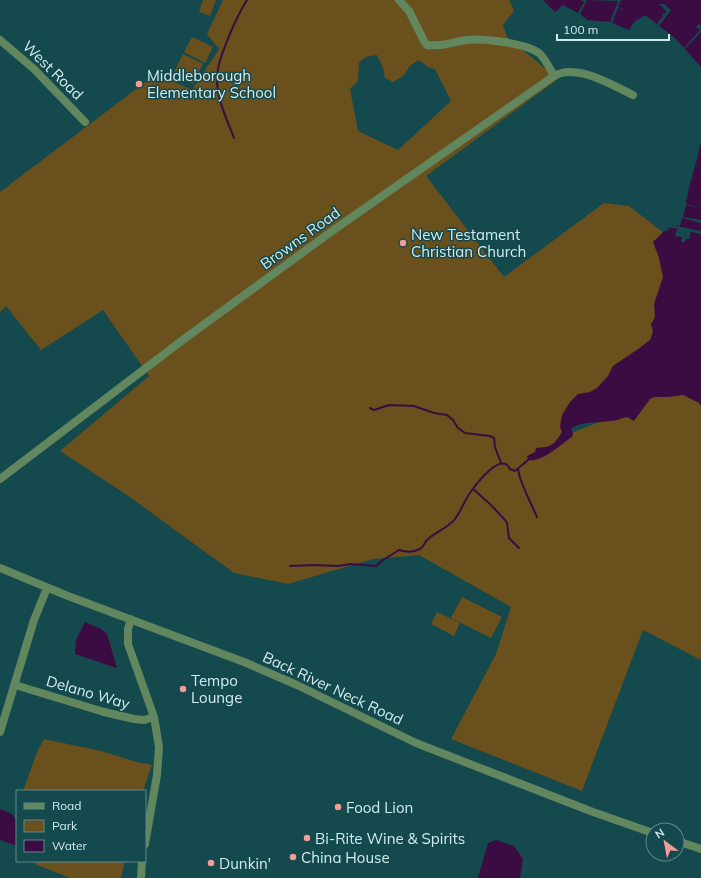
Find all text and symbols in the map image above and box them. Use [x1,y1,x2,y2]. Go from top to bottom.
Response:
scale bar [557,16,669,42]
text: 100 m [563,22,598,37]
street label: West Road [19,36,87,104]
place label: Middleborough Elementary School [147,66,276,102]
marker: Middleborough Elementary School [134,79,144,89]
street label: Browns Road [256,203,344,273]
place label: New Testament Christian Church [411,225,526,261]
marker: New Testament Christian Church [398,238,408,248]
street label: Back River Neck Road [260,647,406,729]
street label: Delano Way [44,671,132,713]
place label: Tempo Lounge [191,671,242,707]
marker: Tempo Lounge [178,684,188,694]
legend [16,790,146,862]
text: Road [52,798,81,813]
place label: Food Lion [346,798,413,817]
marker: Food Lion [333,802,343,812]
text: Park [52,818,78,833]
north arrow [645,822,685,862]
text: N [652,825,667,842]
place label: Bi-Rite Wine & Spirits [315,829,465,848]
marker: Bi-Rite Wine & Spirits [302,833,312,843]
text: Water [52,838,88,853]
place label: China House [301,848,390,867]
marker: China House [288,852,298,862]
place label: Dunkin' [219,854,271,873]
marker: Dunkin' [206,858,216,868]

